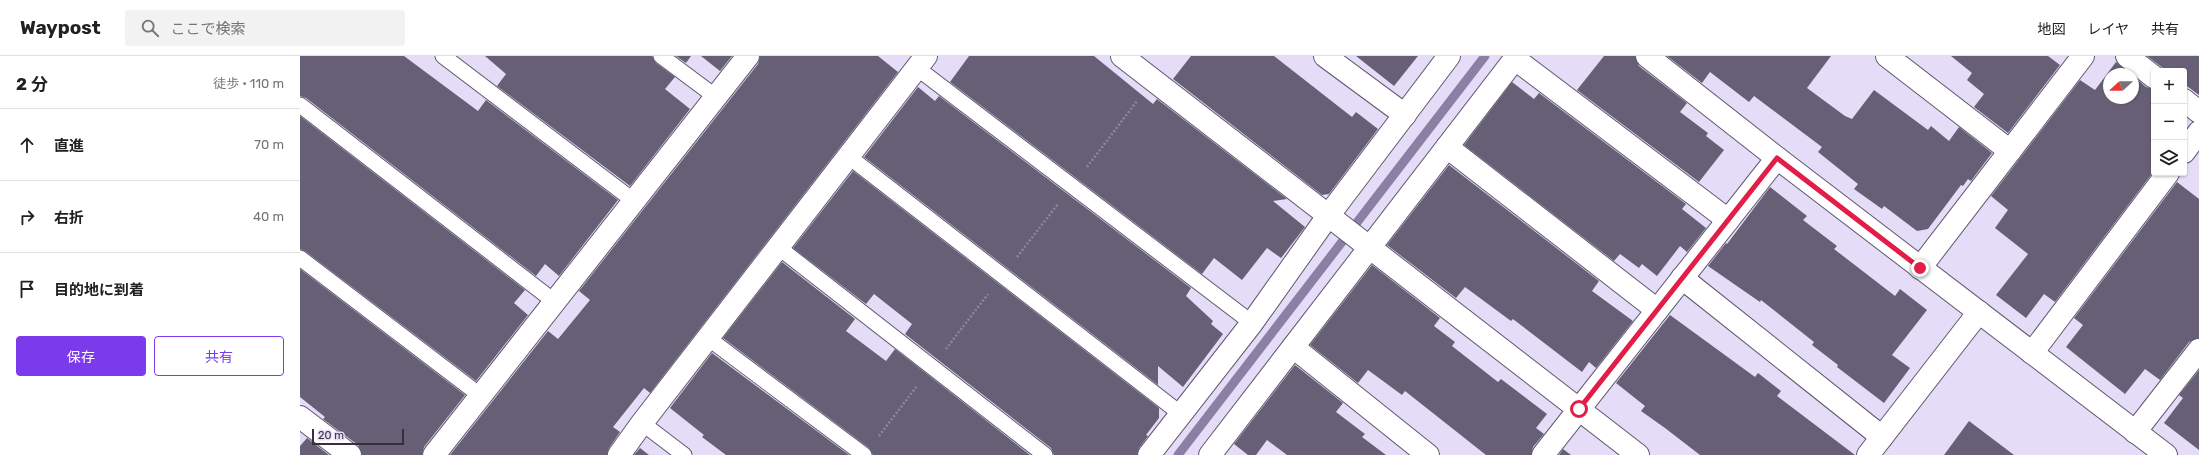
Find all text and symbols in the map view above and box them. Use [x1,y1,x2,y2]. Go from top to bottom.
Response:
search box [125,10,405,46]
text: Waypost [20,16,101,39]
icon: search [139,17,161,39]
text: ここで検索 [171,20,246,38]
text: 地図 [2037,21,2065,38]
text: レイヤ [2087,21,2129,38]
text: 共有 [2151,21,2179,38]
north arrow [2103,68,2139,104]
map controls [2151,68,2187,176]
button: + [2151,68,2187,104]
text: 2 分 [16,74,48,94]
text: 徒歩 · 110 m [213,76,284,91]
button: − [2151,104,2187,140]
icon: ahead [16,134,38,156]
text: 直進 [54,137,84,155]
text: 70 m [254,137,284,152]
button: layers [2151,140,2187,176]
icon: right [16,206,38,228]
text: 右折 [54,209,84,227]
text: 40 m [253,209,284,224]
route end [1911,259,1929,277]
icon: arrive [16,278,38,300]
text: 目的地に到着 [54,281,144,299]
button: 保存 [16,336,146,376]
button: 共有 [154,336,284,376]
route start [1570,400,1588,418]
scale bar [312,427,404,446]
text: 20 m [318,429,344,442]

